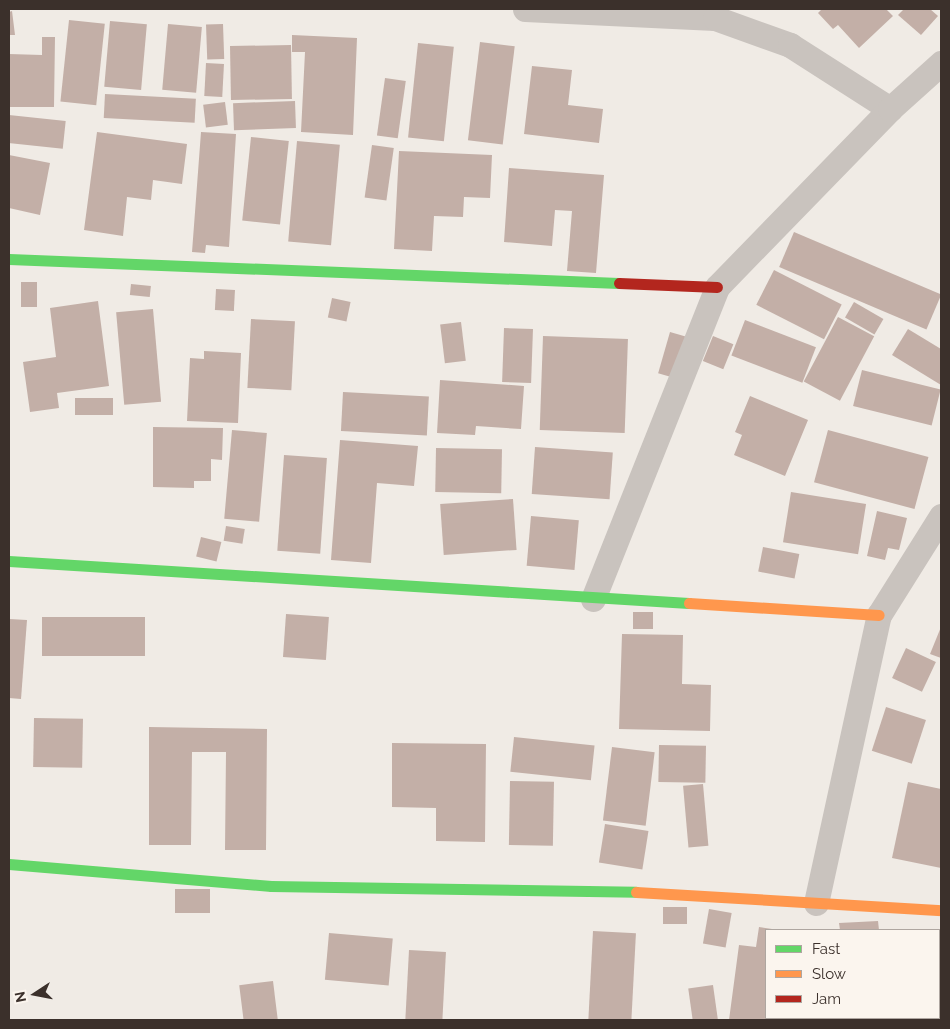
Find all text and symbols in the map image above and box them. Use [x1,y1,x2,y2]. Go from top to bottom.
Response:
legend [765,929,940,1019]
text: Fast [812,940,840,958]
text: Slow [812,965,846,983]
north arrow [10,969,60,1019]
text: N [11,990,29,1004]
text: Jam [812,990,841,1008]

